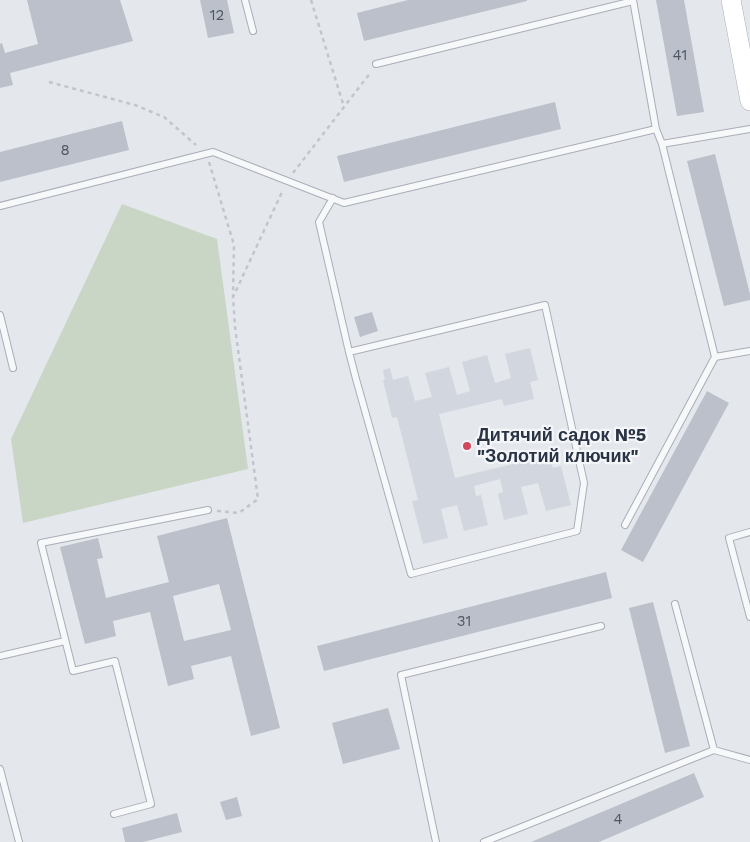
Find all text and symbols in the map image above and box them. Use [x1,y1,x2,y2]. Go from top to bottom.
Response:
house number: 12 [210,7,224,25]
house number: 41 [673,47,687,65]
house number: 8 [60,142,70,160]
place label: Дитячий садок №5 "Золотий ключик" [477,425,646,468]
marker: Дитячий садок №5 "Золотий ключик" [461,440,473,452]
house number: 31 [457,613,471,631]
house number: 4 [613,811,623,829]

